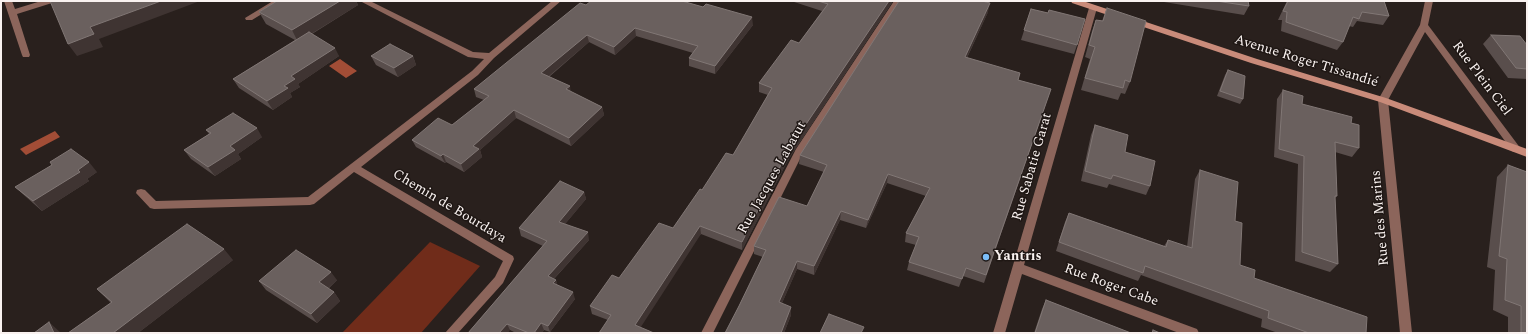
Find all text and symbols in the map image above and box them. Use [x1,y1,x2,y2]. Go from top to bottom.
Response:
street label: Avenue Roger Tissandié [1232,32,1380,92]
street label: Rue Plein Ciel [1448,39,1514,119]
street label: Rue Sabatie Garat [1010,111,1056,223]
street label: Rue Jacques Labatut [735,119,811,237]
street label: Chemin de Bourdaya [389,166,509,248]
street label: Rue des Marins [1368,169,1394,267]
place label: Yantris [994,249,1042,265]
marker: Yantris [981,252,991,262]
street label: Rue Roger Cabe [1062,261,1160,311]

